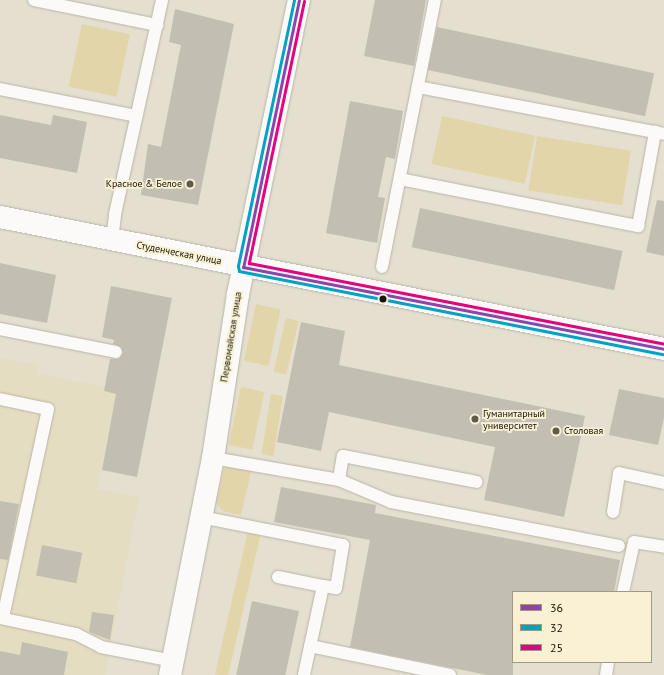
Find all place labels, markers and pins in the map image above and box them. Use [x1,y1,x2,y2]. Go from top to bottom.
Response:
place label: Красное & Белое [106,178,182,190]
marker: Красное & Белое [185,179,195,189]
unlabelled marker [378,294,388,304]
place label: Гуманитарный университет [483,407,545,430]
marker: Гуманитарный университет [470,414,480,424]
place label: Столовая [564,425,603,437]
marker: Столовая [551,426,561,436]

